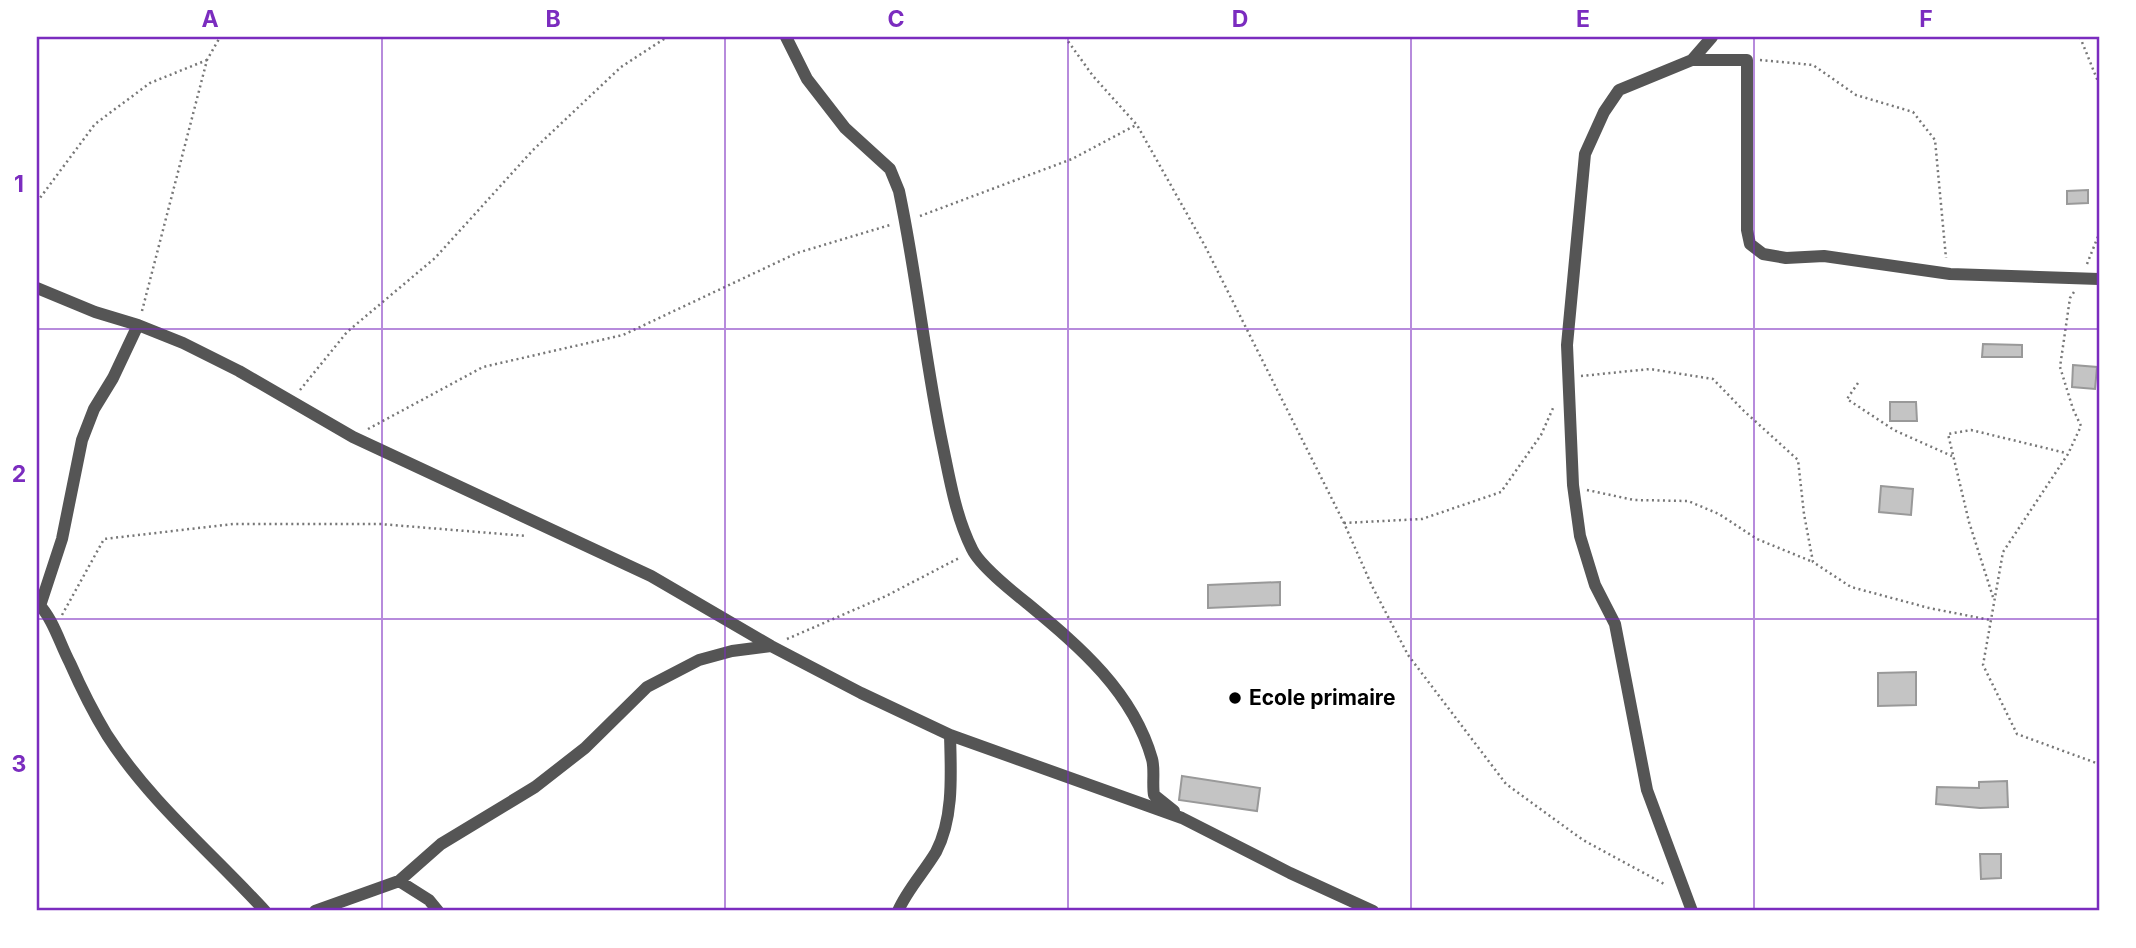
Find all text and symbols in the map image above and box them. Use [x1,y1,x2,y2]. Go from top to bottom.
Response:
text: A [201,5,219,33]
text: B [545,5,561,33]
text: C [887,5,905,33]
text: D [1232,5,1248,33]
text: E [1576,5,1590,33]
text: F [1919,5,1933,33]
text: 1 [14,170,24,198]
text: 2 [12,460,26,488]
place label: Ecole primaire [1249,685,1395,710]
marker: Ecole primaire [1227,690,1243,706]
text: 3 [12,750,26,778]

